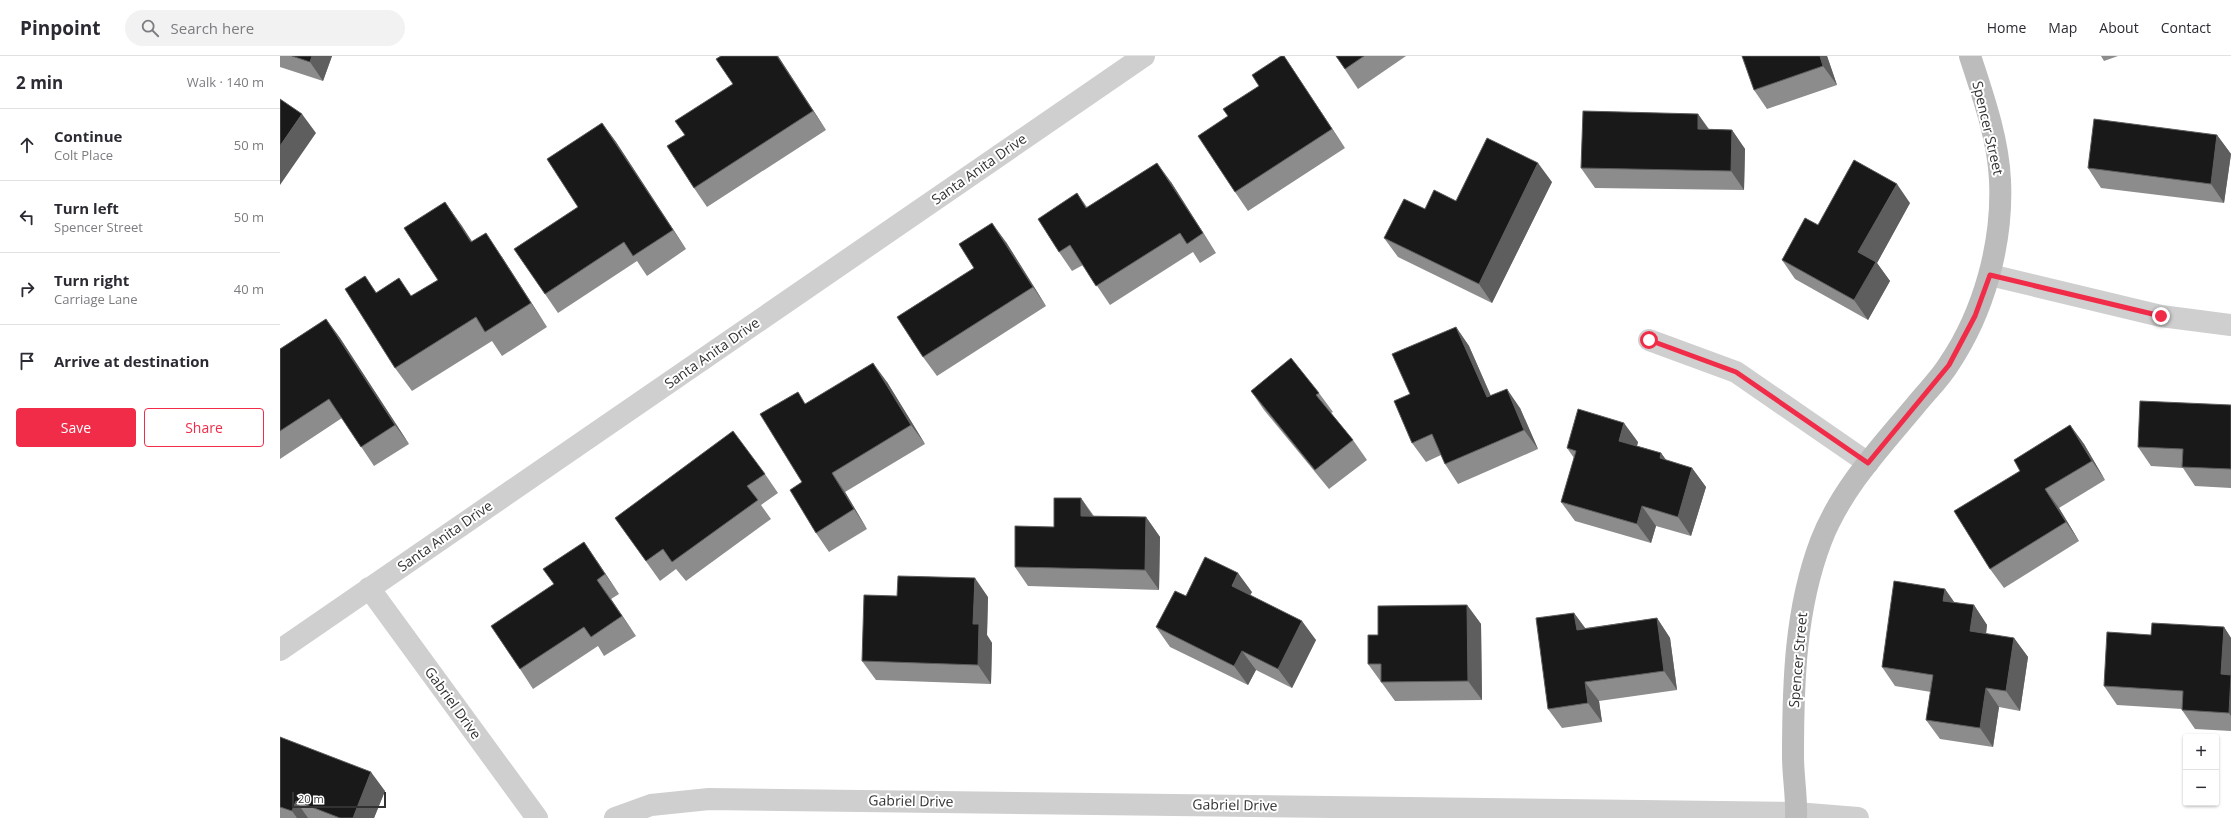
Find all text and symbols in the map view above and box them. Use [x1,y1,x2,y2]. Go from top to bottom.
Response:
search box [125,10,405,46]
text: Pinpoint [20,15,101,41]
icon: search [139,17,161,39]
text: Search here [171,18,254,38]
text: Home [1987,18,2026,37]
text: Map [2048,18,2077,37]
text: About [2099,18,2139,37]
text: Contact [2161,18,2211,37]
text: 2 min [16,71,63,94]
text: Walk · 140 m [187,73,264,91]
street label: Spencer Street [1968,79,2009,177]
text: Continue [54,126,122,146]
street label: Santa Anita Drive [927,129,1030,209]
icon: ahead [16,134,38,156]
text: 50 m [234,136,264,154]
text: Colt Place [54,146,113,164]
text: Turn left [54,198,119,218]
icon: left [16,206,38,228]
text: 50 m [234,208,264,226]
text: Spencer Street [54,218,143,236]
text: Turn right [54,270,129,290]
icon: right [16,278,38,300]
text: 40 m [234,280,264,298]
text: Carriage Lane [54,290,138,308]
route end [2152,307,2170,325]
street label: Santa Anita Drive [660,313,763,393]
route start [1640,331,1658,349]
icon: arrive [16,350,38,372]
text: Arrive at destination [54,351,209,371]
button: Save [16,408,136,447]
button: Share [144,408,264,447]
street label: Santa Anita Drive [393,496,496,576]
street label: Spencer Street [1784,611,1811,708]
street label: Gabriel Drive [421,663,486,743]
map controls [2183,734,2219,806]
button: + [2183,734,2219,770]
button: − [2183,770,2219,806]
scale bar [292,790,386,809]
street label: Gabriel Drive [868,790,954,811]
text: 20 m [298,791,324,806]
street label: Gabriel Drive [1192,794,1278,815]

